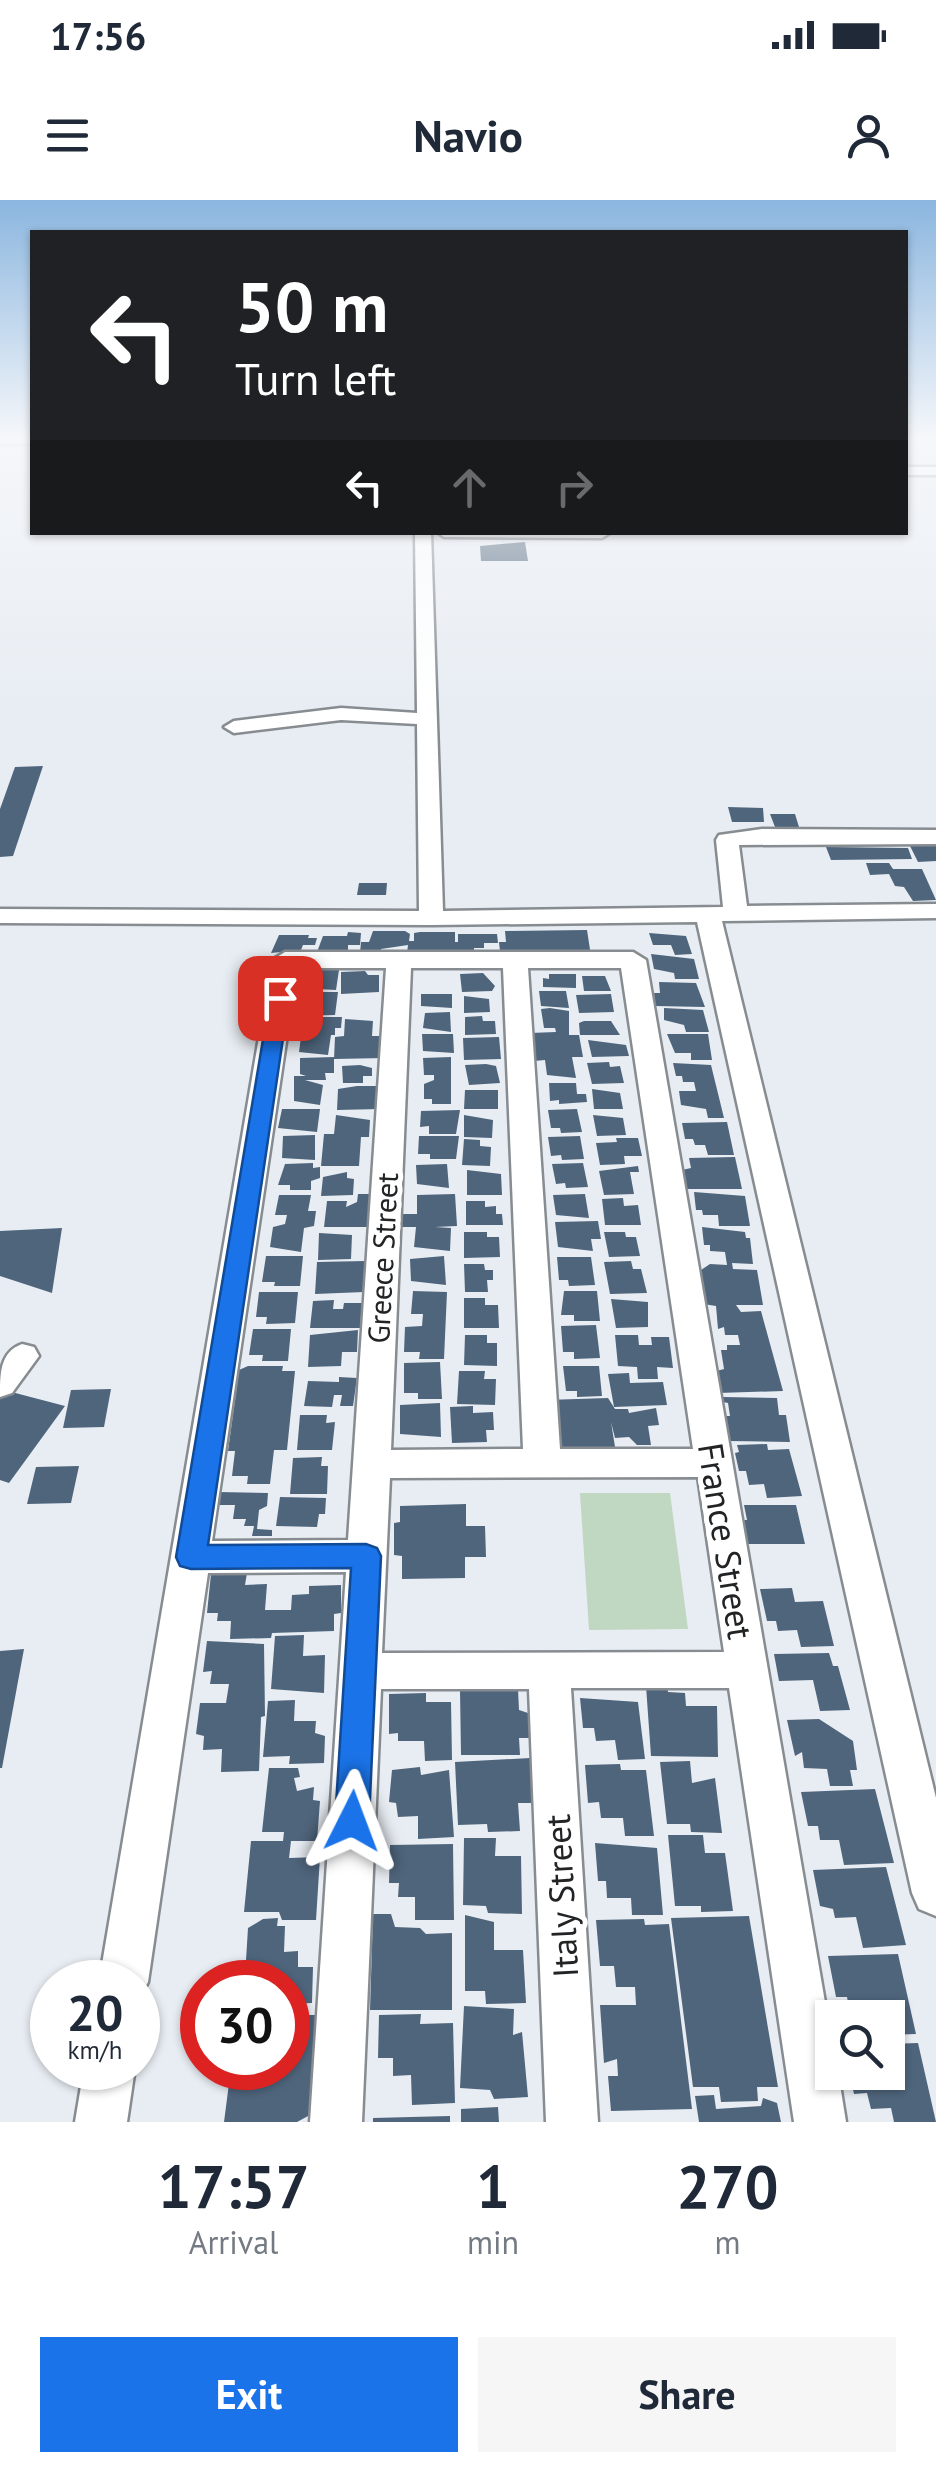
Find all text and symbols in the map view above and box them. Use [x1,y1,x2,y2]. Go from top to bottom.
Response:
text: 17:56 [50,11,146,60]
text: Navio [413,106,523,164]
icon: menu [40,108,95,163]
icon: person [841,108,896,163]
text: 50 m [235,261,388,351]
icon: left [70,270,200,400]
text: Turn left [235,349,396,407]
icon: left [337,460,392,515]
icon: ahead [442,460,497,515]
icon: right [547,460,602,515]
pin [238,956,323,1041]
icon: arrive [253,971,308,1026]
street label: Greece Street [358,1172,406,1344]
street label: France Street [688,1440,764,1643]
position arrow [300,1769,404,1873]
street label: Italy Street [534,1813,588,1979]
speed limit sign: 30 [180,1960,310,2090]
text: 20 [67,1980,123,2045]
map controls [815,2000,905,2090]
button: search [815,2000,905,2090]
text: km/h [68,2034,122,2066]
text: 17:57 [157,2147,310,2225]
text: 1 [476,2147,510,2225]
text: 270 [677,2147,779,2225]
text: Arrival [189,2221,278,2263]
text: min [467,2221,519,2263]
text: m [715,2221,741,2263]
button: Exit [40,2337,458,2452]
button: Share [478,2337,896,2452]

